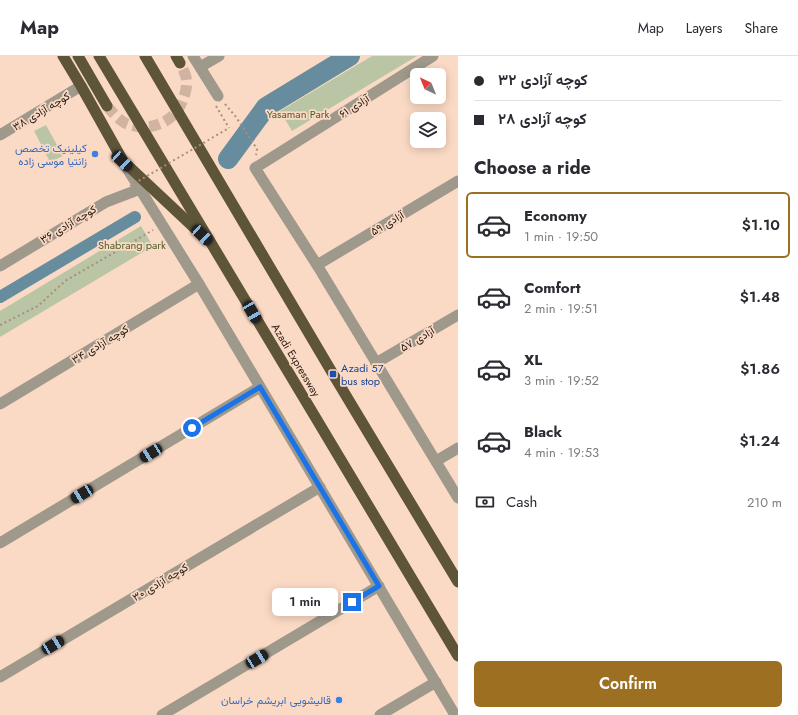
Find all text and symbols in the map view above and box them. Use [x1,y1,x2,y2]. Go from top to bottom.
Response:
text: Map [20,14,59,41]
text: Map [638,18,664,38]
text: Layers [686,18,722,38]
text: Share [744,18,778,38]
north arrow [410,68,446,104]
map controls [410,68,446,148]
text: کوچه آزادی ۳۲ [498,69,588,91]
street label: کوچه آزادی ۳۸ [9,88,73,134]
street label: آزادی ۶۱ [336,90,373,122]
park label: Yasaman Park [267,106,329,122]
text: کوچه آزادی ۲۸ [498,108,587,130]
button: layers [410,112,446,148]
place label: کیلینیک تخصص زانتیا موسی زاده [15,140,87,169]
car [109,148,135,174]
marker: کیلینیک تخصص زانتیا موسی زاده [90,149,100,159]
text: Choose a ride [474,155,591,181]
street label: کوچه آزادی ۳۶ [37,201,99,247]
text: Economy [524,205,587,227]
street label: آزادی ۵۹ [367,206,408,239]
icon: car [476,207,512,243]
text: $1.10 [742,214,780,236]
car [189,222,215,248]
text: 1 min · 19:50 [524,227,598,246]
park label: Shabrang park [98,237,166,253]
text: Comfort [524,277,581,299]
icon: car [476,279,512,315]
text: $1.48 [740,286,780,308]
car [241,299,263,325]
text: 2 min · 19:51 [524,299,598,318]
street label: Azadi Expressway [268,320,324,400]
street label: کوچه آزادی ۳۴ [68,321,132,367]
street label: آزادی ۵۷ [397,322,438,355]
text: XL [524,349,542,371]
icon: car [476,351,512,387]
text: $1.86 [740,358,780,380]
place label: Azadi 57 bus stop [341,360,384,389]
marker: Azadi 57 bus stop [328,369,338,379]
text: 3 min · 19:52 [524,371,599,390]
route start [183,419,201,437]
text: Black [524,421,562,443]
icon: car [476,423,512,459]
text: $1.24 [739,430,780,452]
car [138,442,164,464]
text: 4 min · 19:53 [524,443,599,462]
car [69,483,95,505]
icon: cash [474,491,496,513]
text: Cash [506,491,537,513]
text: 210 m [747,493,782,512]
street label: کوچه آزادی ۳۰ [129,559,191,605]
callout: 1 min [272,588,338,616]
text: 1 min [289,592,321,611]
route end [343,593,361,611]
car [40,634,66,656]
car [244,648,270,670]
button: Confirm [474,661,782,707]
place label: قالیشویی ابریشم خراسان [221,692,331,708]
marker: قالیشویی ابریشم خراسان [334,695,344,705]

